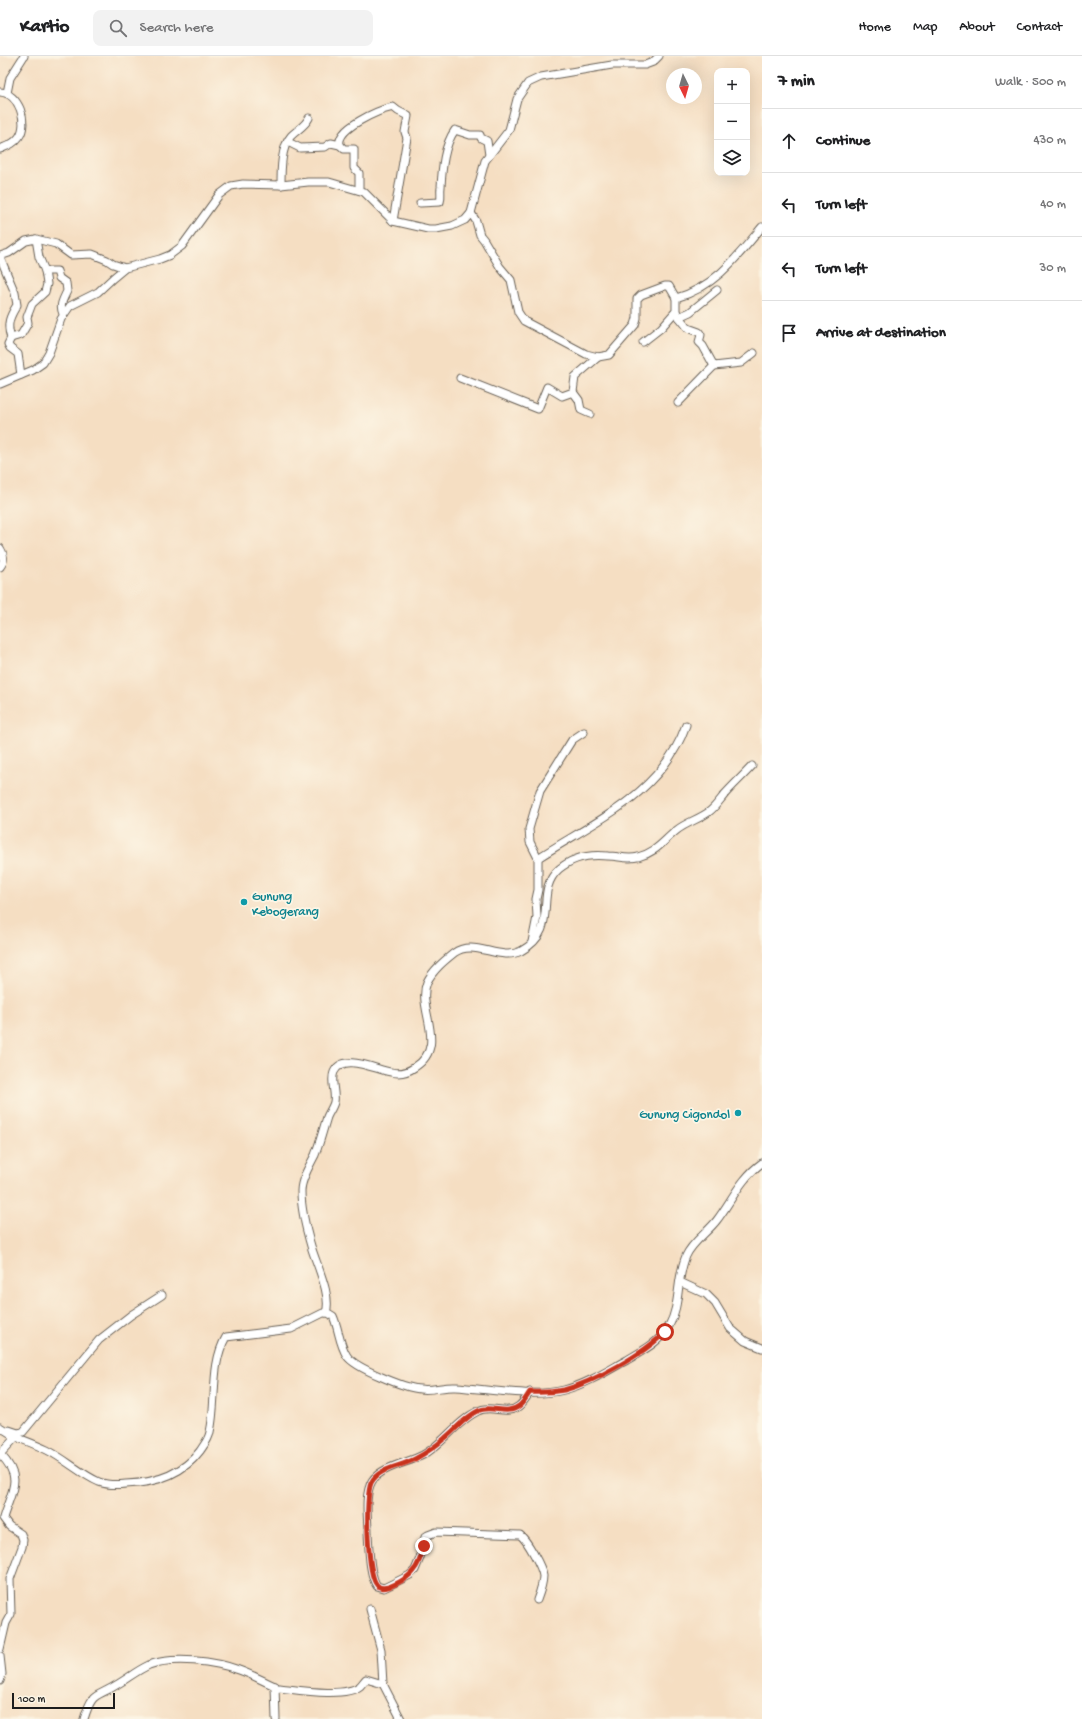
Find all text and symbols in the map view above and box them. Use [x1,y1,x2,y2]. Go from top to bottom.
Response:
search box [93,10,373,46]
text: Kartio [20,16,69,39]
icon: search [107,17,129,39]
text: Search here [139,19,213,37]
text: Home [859,19,891,36]
text: Map [913,19,937,36]
text: About [959,19,995,36]
text: Contact [1017,19,1062,36]
north arrow [666,68,702,104]
map controls [714,68,750,176]
button: + [714,68,750,104]
text: 7 min [778,72,815,92]
text: Walk · 500 m [995,75,1066,90]
button: − [714,104,750,140]
icon: ahead [778,130,800,152]
text: Continue [816,132,870,150]
text: 430 m [1033,133,1066,148]
button: layers [714,140,750,176]
icon: left [778,194,800,216]
text: Turn left [816,196,867,214]
text: 40 m [1040,197,1066,212]
icon: left [778,258,800,280]
text: Turn left [816,260,867,278]
text: 30 m [1040,261,1066,276]
icon: arrive [778,322,800,344]
text: Arrive at destination [816,324,946,342]
place label: Gunung Kebogerang [252,890,319,920]
marker: Gunung Kebogerang [239,897,249,907]
place label: Gunung Cigondol [639,1108,730,1123]
marker: Gunung Cigondol [733,1108,743,1118]
route start [656,1323,674,1341]
route end [415,1537,433,1555]
scale bar [12,1691,115,1710]
text: 100 m [18,1694,45,1706]

